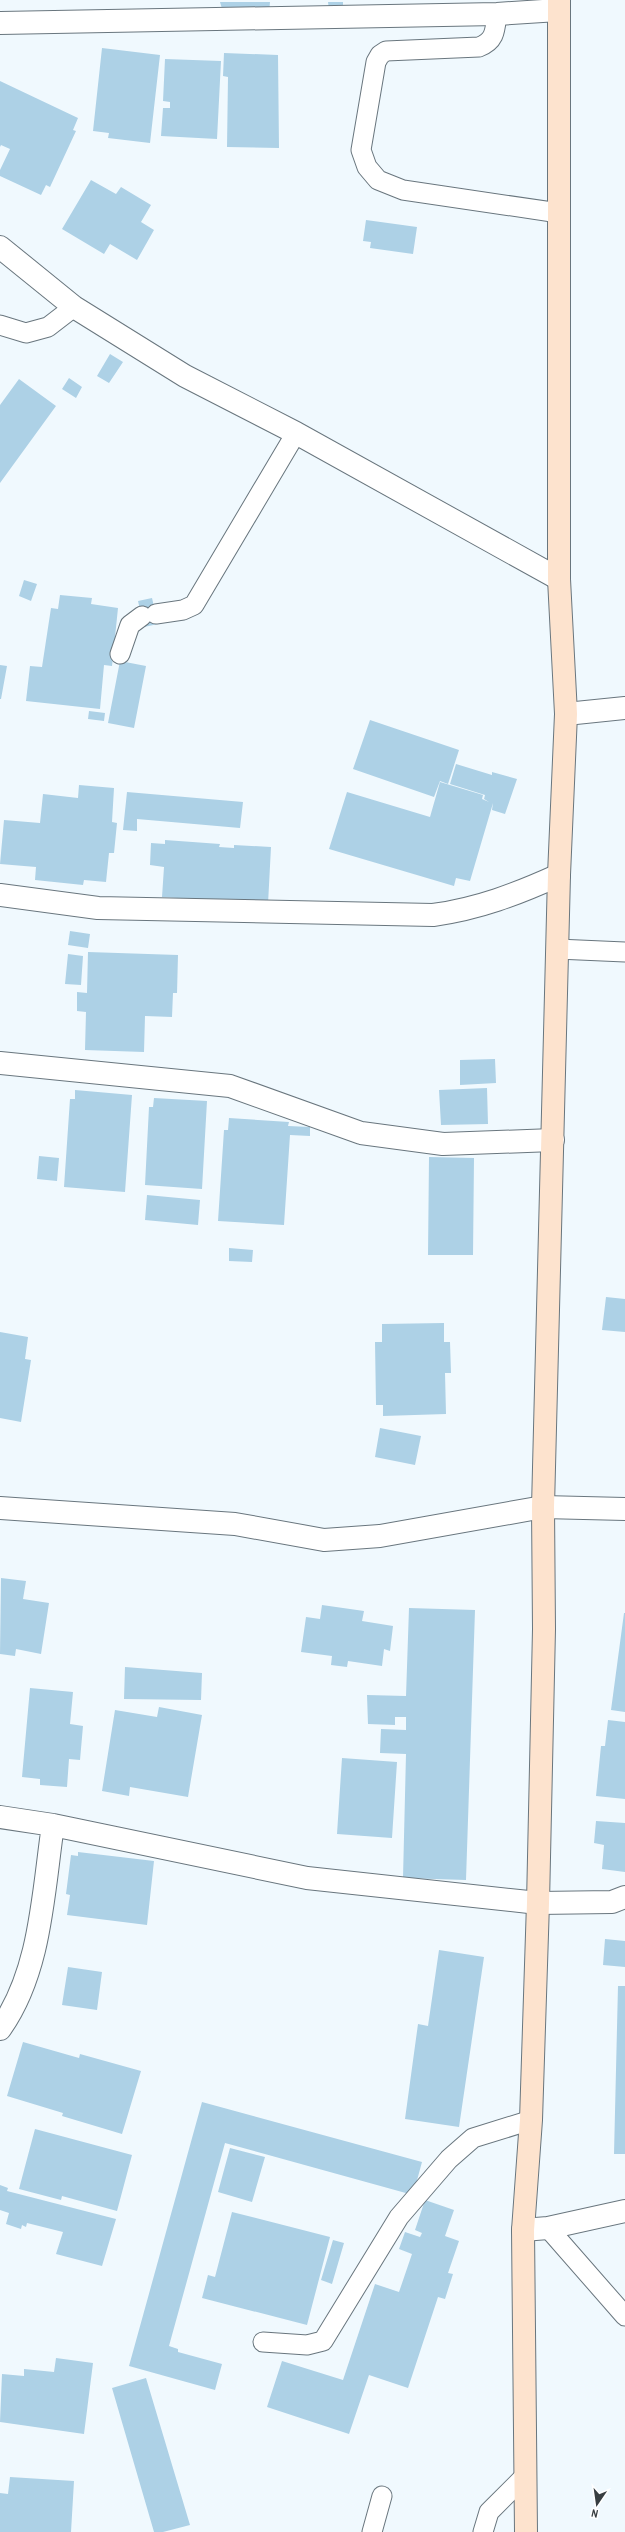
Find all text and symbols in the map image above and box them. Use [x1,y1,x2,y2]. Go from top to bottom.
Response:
north arrow [577,2484,617,2524]
text: N [590,2506,599,2521]

